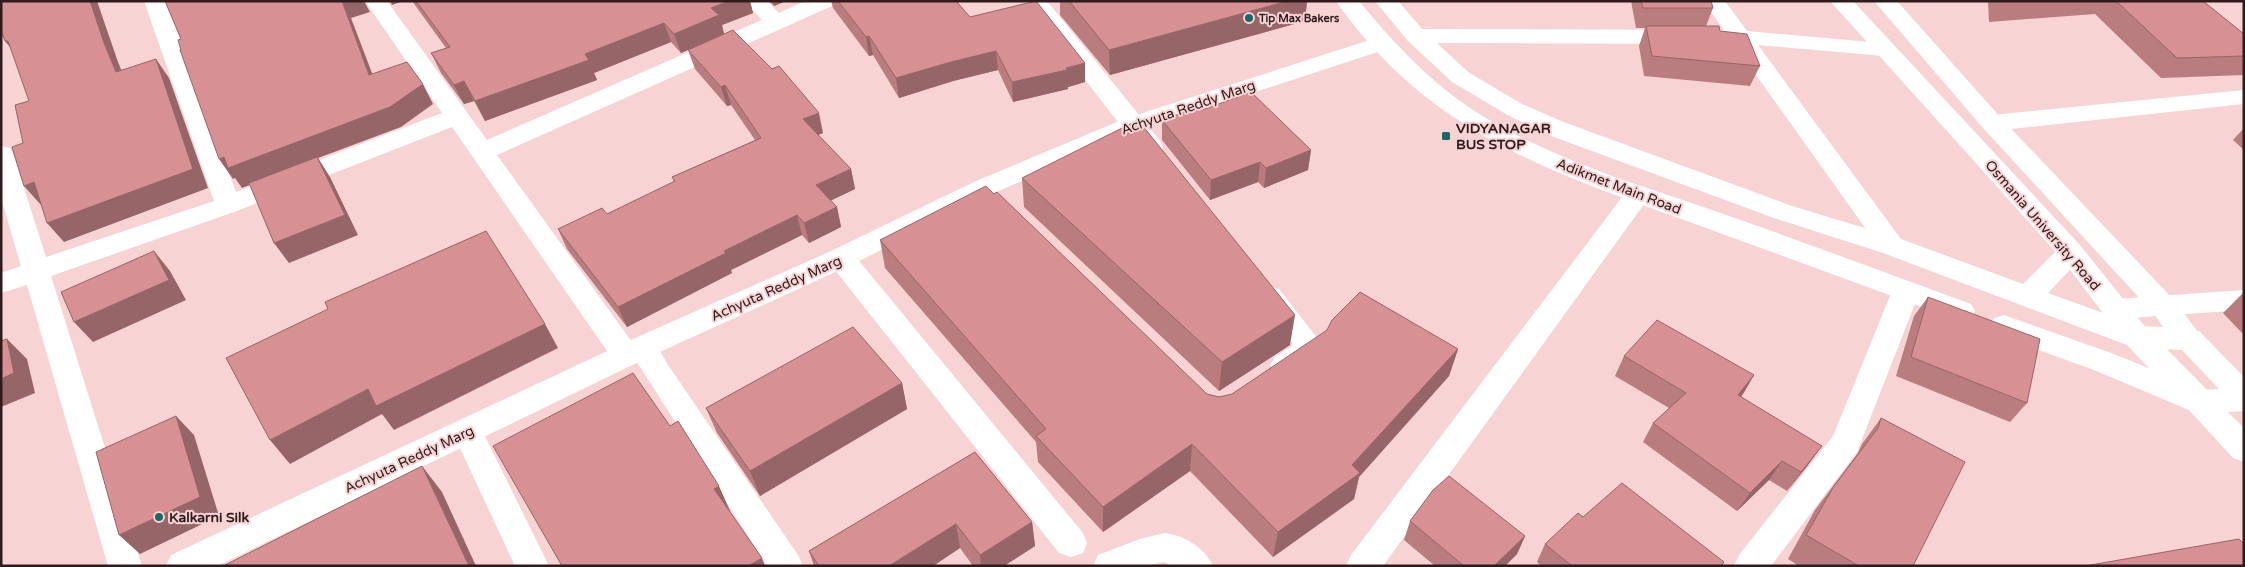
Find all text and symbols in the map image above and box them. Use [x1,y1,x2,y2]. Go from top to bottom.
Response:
marker: Tip Max Bakers [1243,12,1255,24]
place label: Tip Max Bakers [1258,12,1340,26]
street label: Achyuta Reddy Marg [1119,76,1258,138]
place label: VIDYANAGAR BUS STOP [1456,120,1551,153]
marker: VIDYANAGAR BUS STOP [1440,130,1452,142]
street label: Adikmet Main Road [1554,155,1684,218]
street label: Osmania University Road [1981,157,2104,294]
street label: Achyuta Reddy Marg [708,252,844,325]
street label: Achyuta Reddy Marg [342,422,477,497]
place label: Kalkarni Silk [169,509,250,526]
marker: Kalkarni Silk [153,511,165,523]

